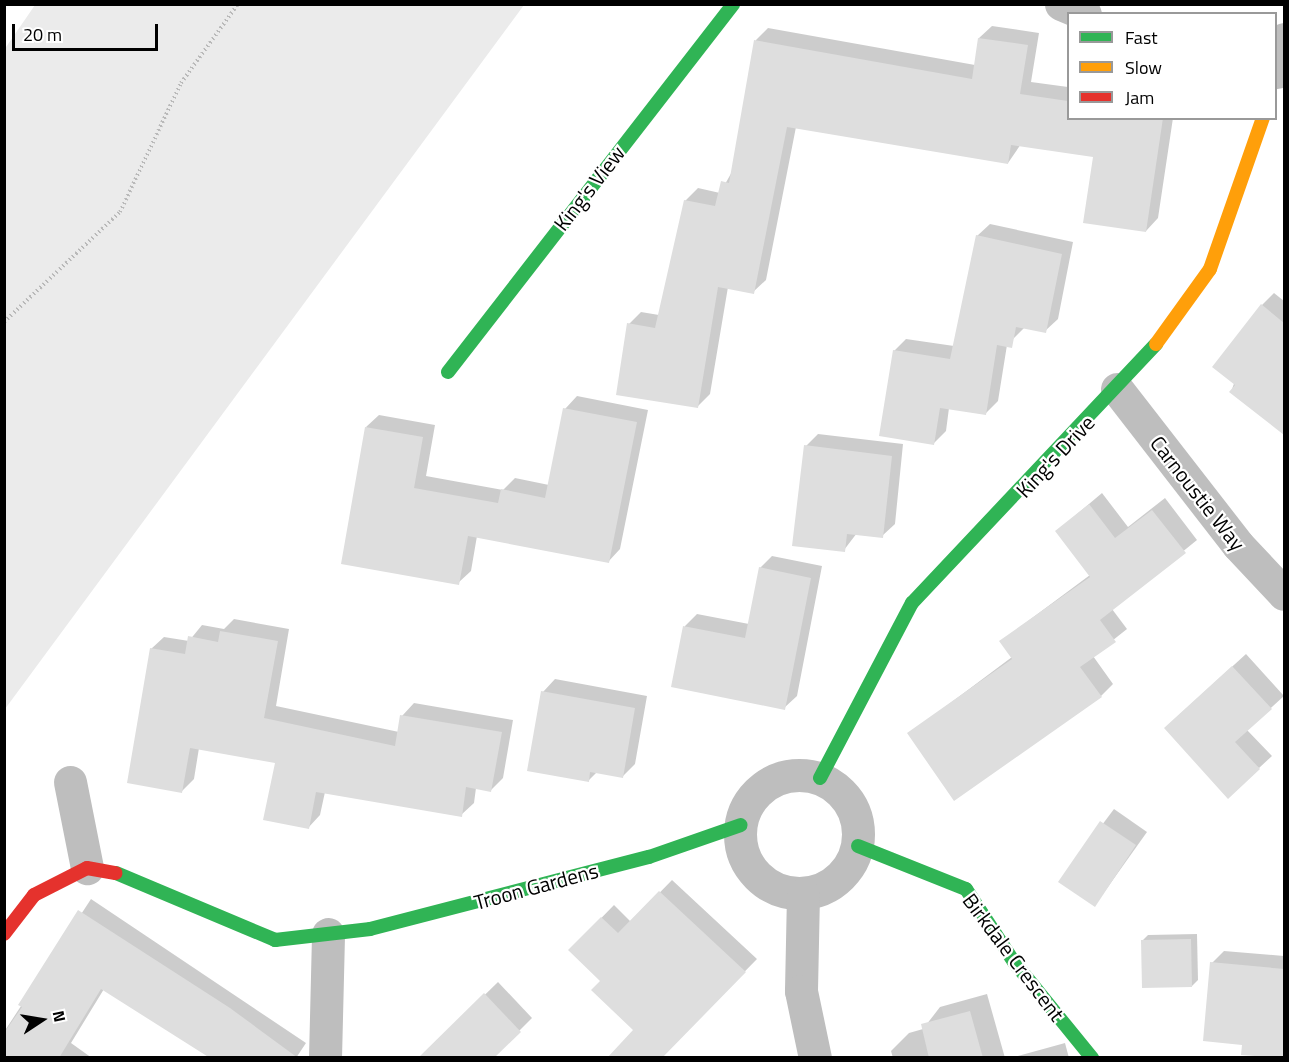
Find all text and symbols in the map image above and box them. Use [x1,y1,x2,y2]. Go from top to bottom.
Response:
scale bar [15,12,160,50]
legend [1067,12,1277,120]
text: 20 m [23,21,62,48]
text: Fast [1125,24,1158,51]
text: Slow [1125,54,1162,81]
text: Jam [1125,84,1154,111]
street label: King's View [548,141,630,235]
street label: King's Drive [1011,410,1099,502]
street label: Carnoustie Way [1145,431,1251,555]
street label: Troon Gardens [471,857,601,915]
street label: Birkdale Crescent [958,888,1070,1026]
north arrow [12,990,72,1050]
text: N [47,1008,72,1024]

